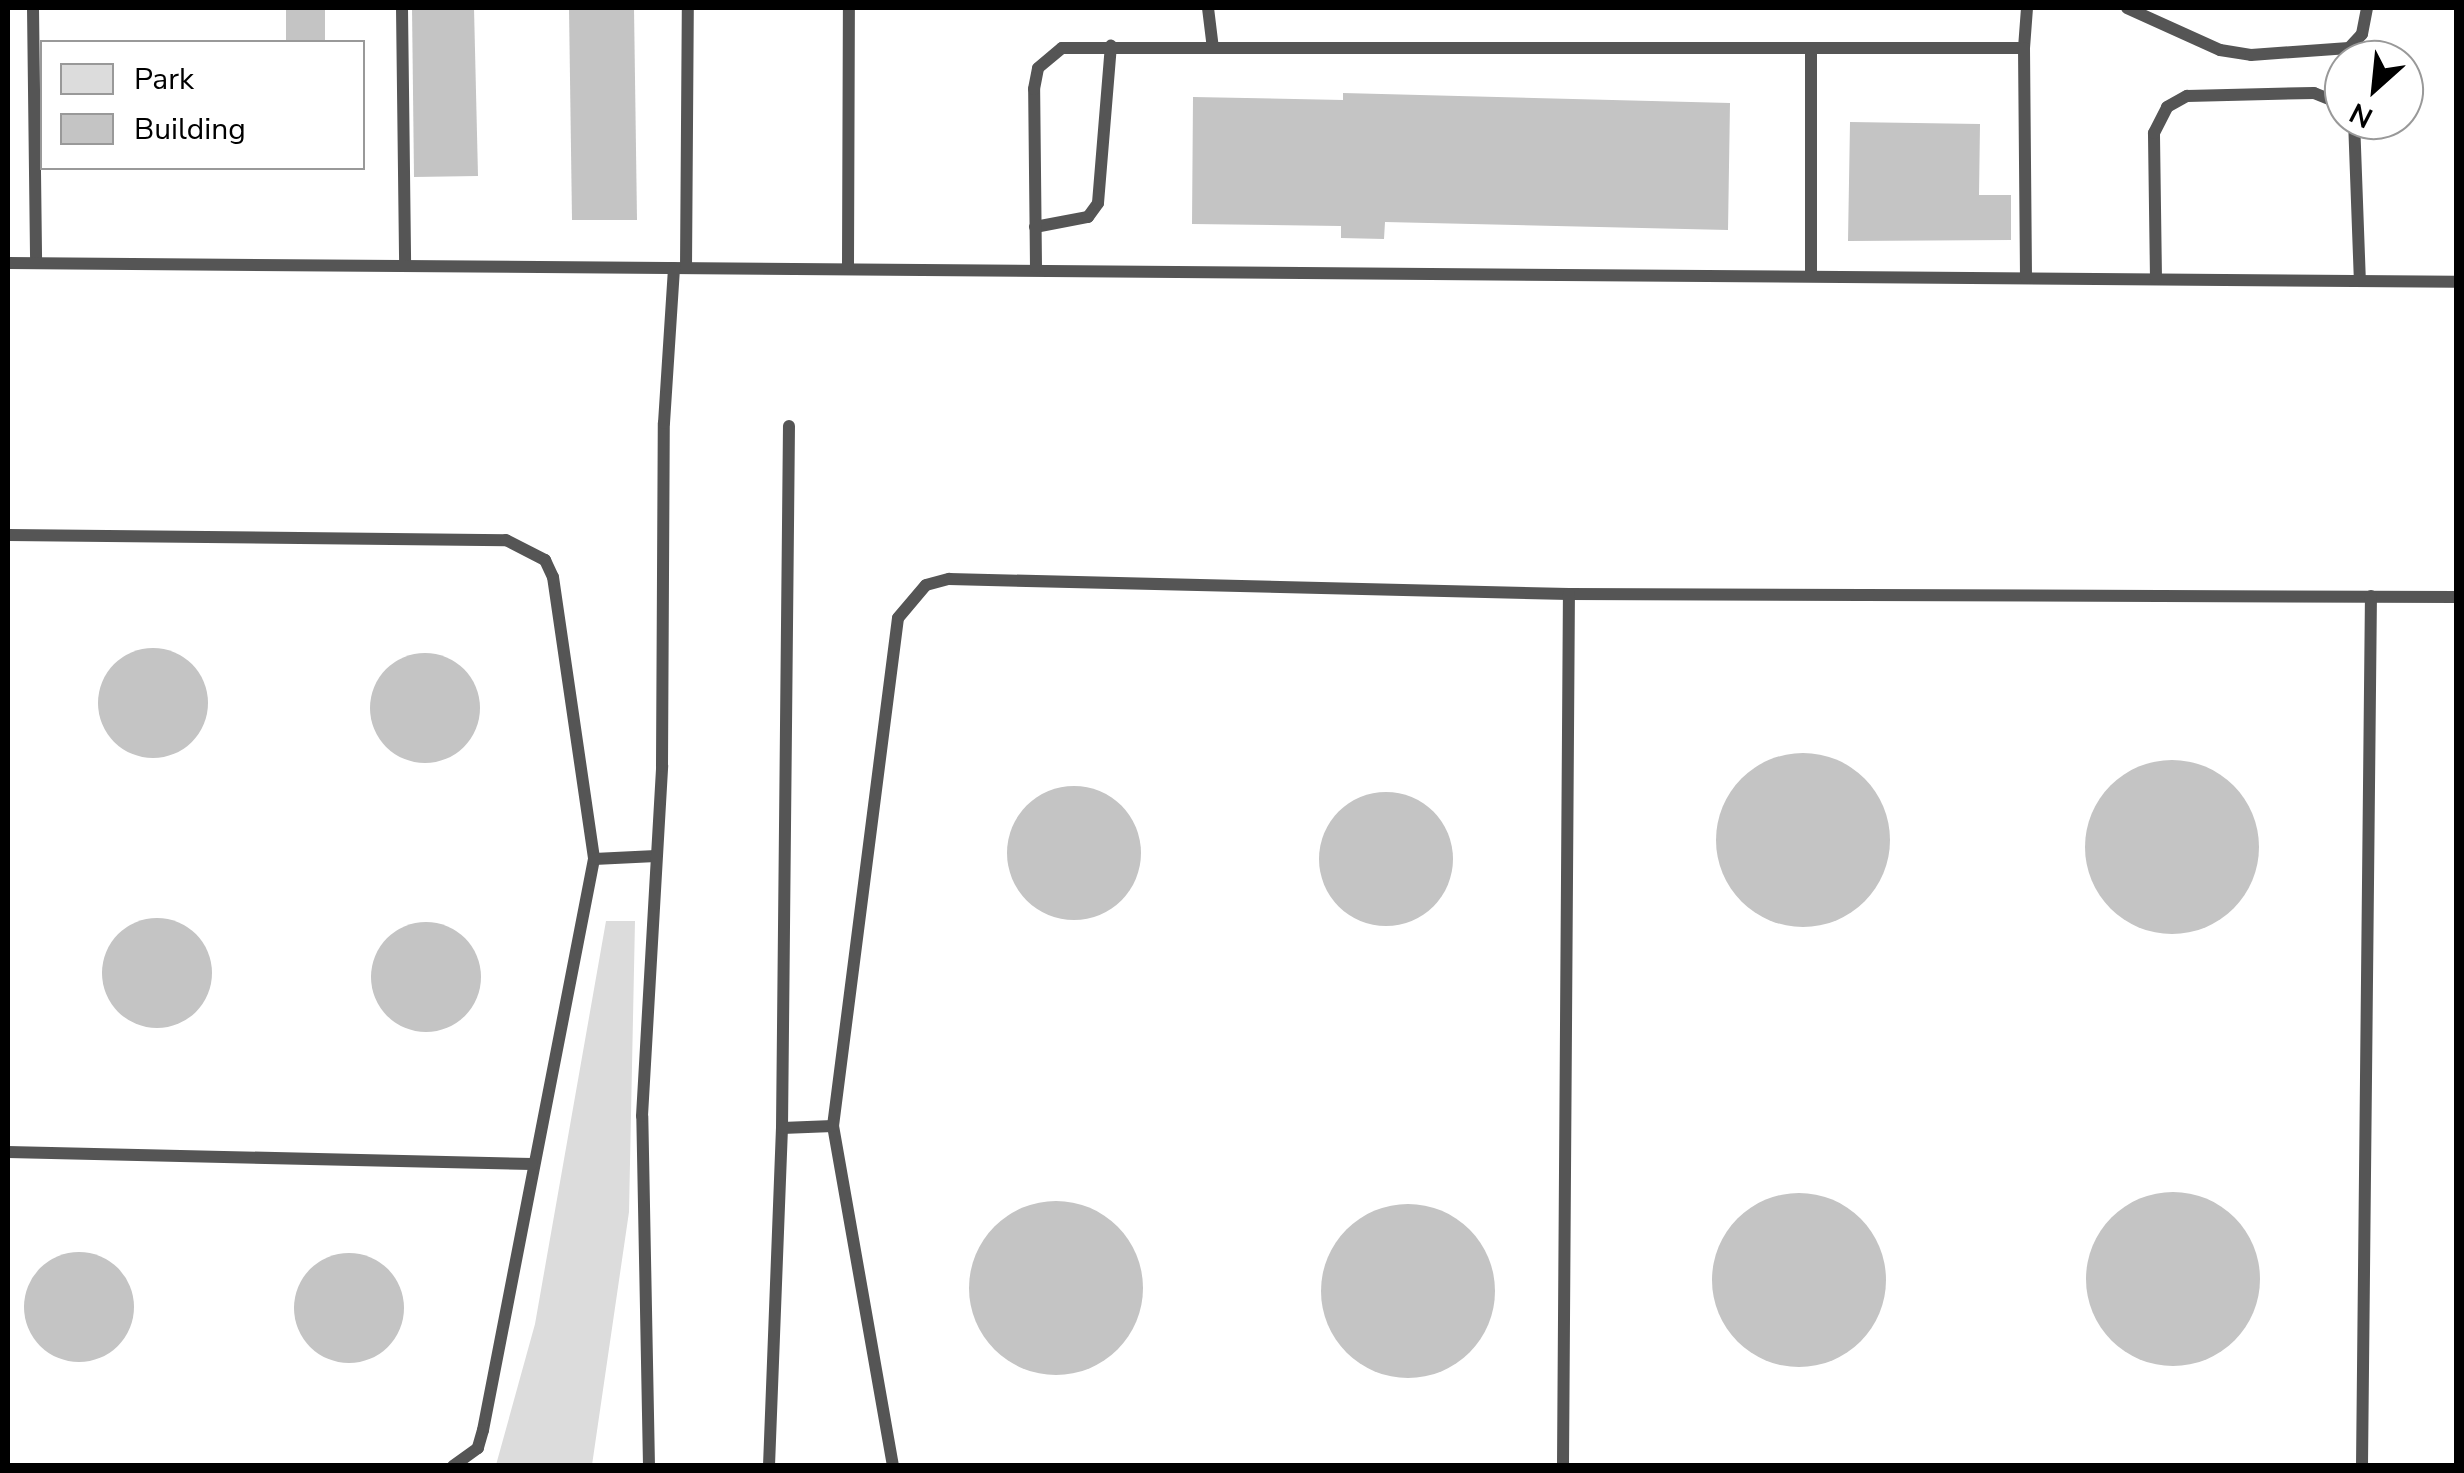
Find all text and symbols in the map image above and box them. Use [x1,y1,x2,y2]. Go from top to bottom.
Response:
legend [40,40,365,170]
north arrow [2324,40,2424,140]
text: Park [134,59,194,100]
text: N [2343,93,2379,137]
text: Building [134,109,246,150]

